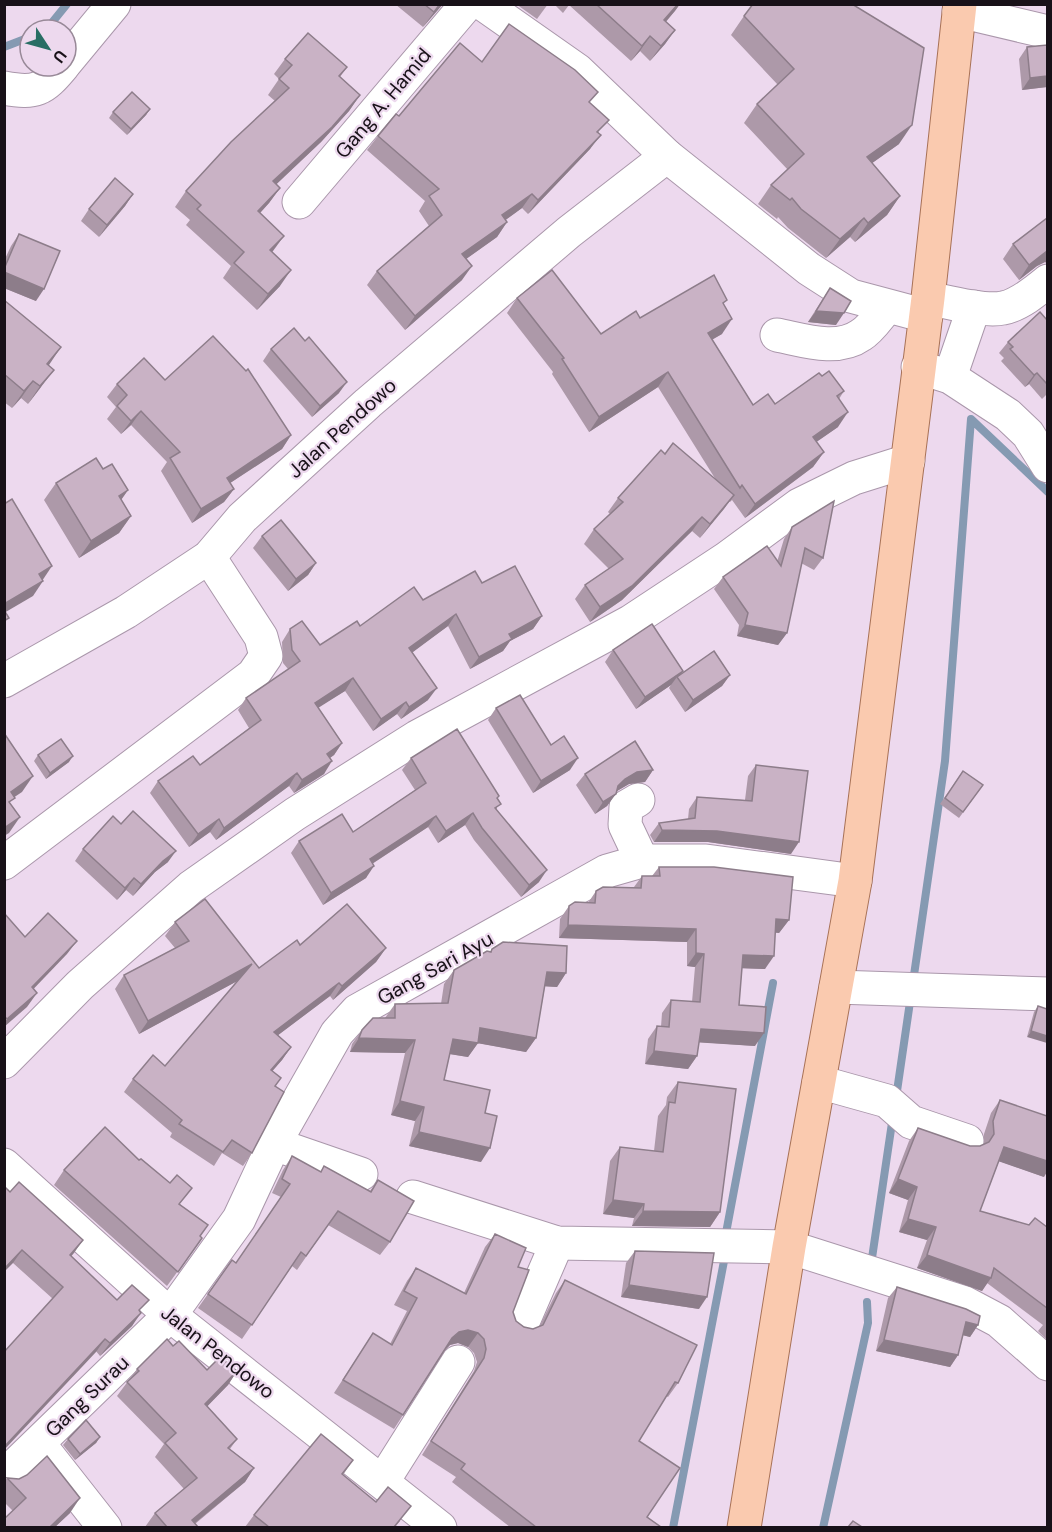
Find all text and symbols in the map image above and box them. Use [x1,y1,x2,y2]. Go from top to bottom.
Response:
north arrow [18,18,78,78]
street label: Gang A. Hamid [329,42,437,164]
text: U [48,46,71,67]
street label: Jalan Pendowo [282,372,402,484]
street label: Gang Sari Ayu [372,925,498,1011]
street label: Jalan Pendowo [156,1299,280,1405]
street label: Gang Surau [40,1350,134,1442]

